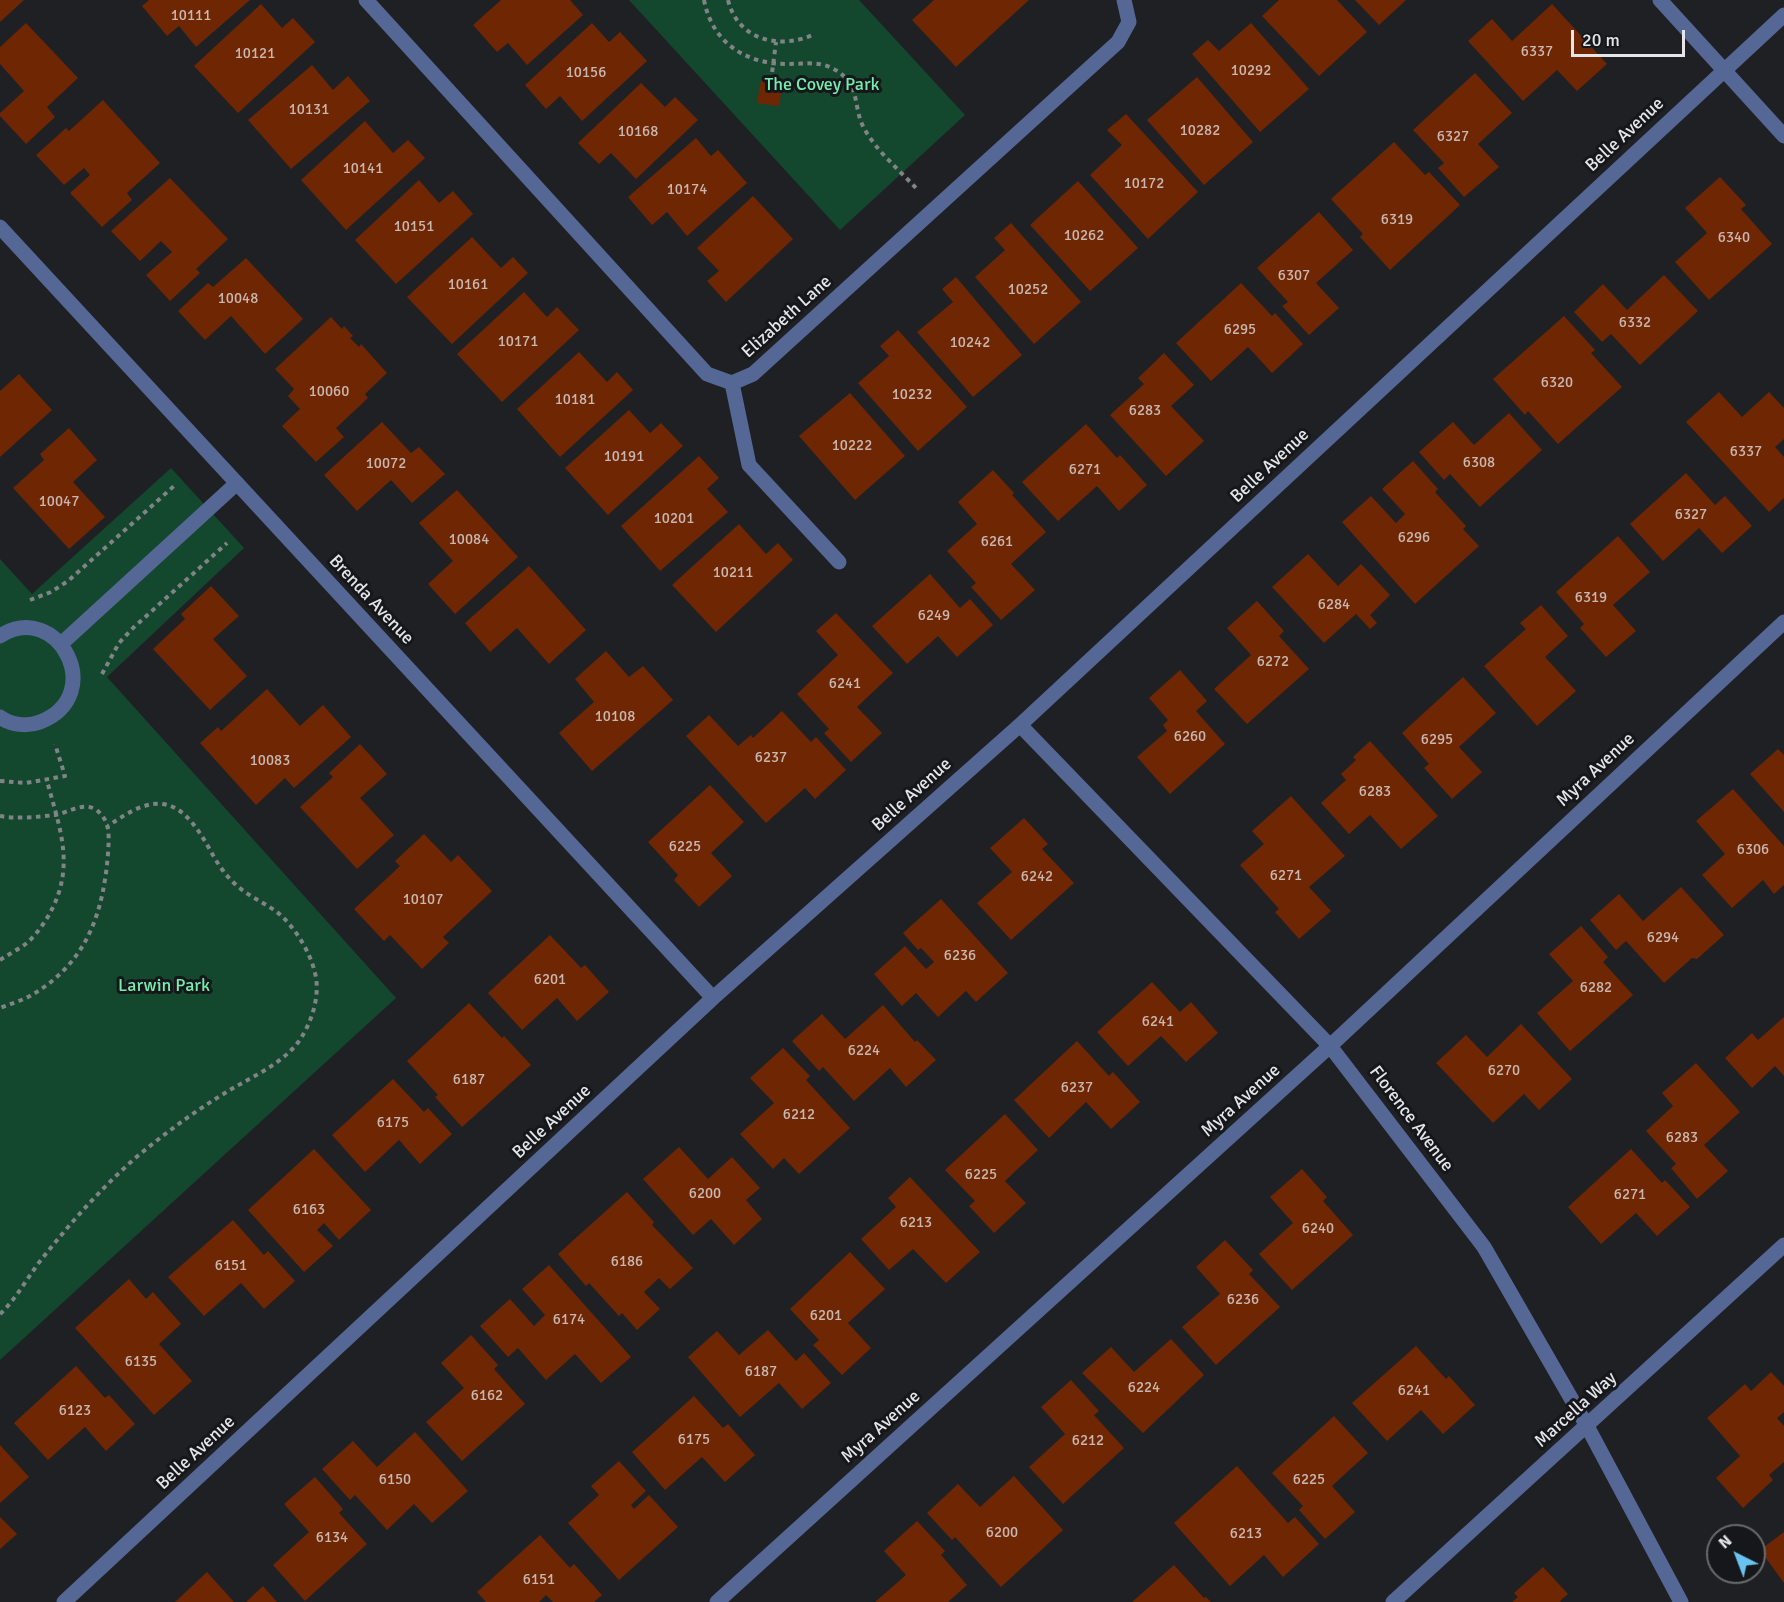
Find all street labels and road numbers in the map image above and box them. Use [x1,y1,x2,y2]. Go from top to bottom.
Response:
street label: Belle Avenue [1581,93,1669,177]
street label: Elizabeth Lane [738,271,836,363]
street label: Belle Avenue [1226,424,1314,508]
street label: Brenda Avenue [324,551,418,649]
street label: Myra Avenue [1552,728,1640,812]
street label: Belle Avenue [868,754,956,836]
street label: Myra Avenue [1197,1060,1285,1142]
street label: Florence Avenue [1364,1062,1458,1176]
street label: Belle Avenue [508,1080,596,1164]
street label: Marcella Way [1531,1368,1621,1452]
street label: Myra Avenue [837,1386,925,1468]
street label: Belle Avenue [152,1411,240,1495]

